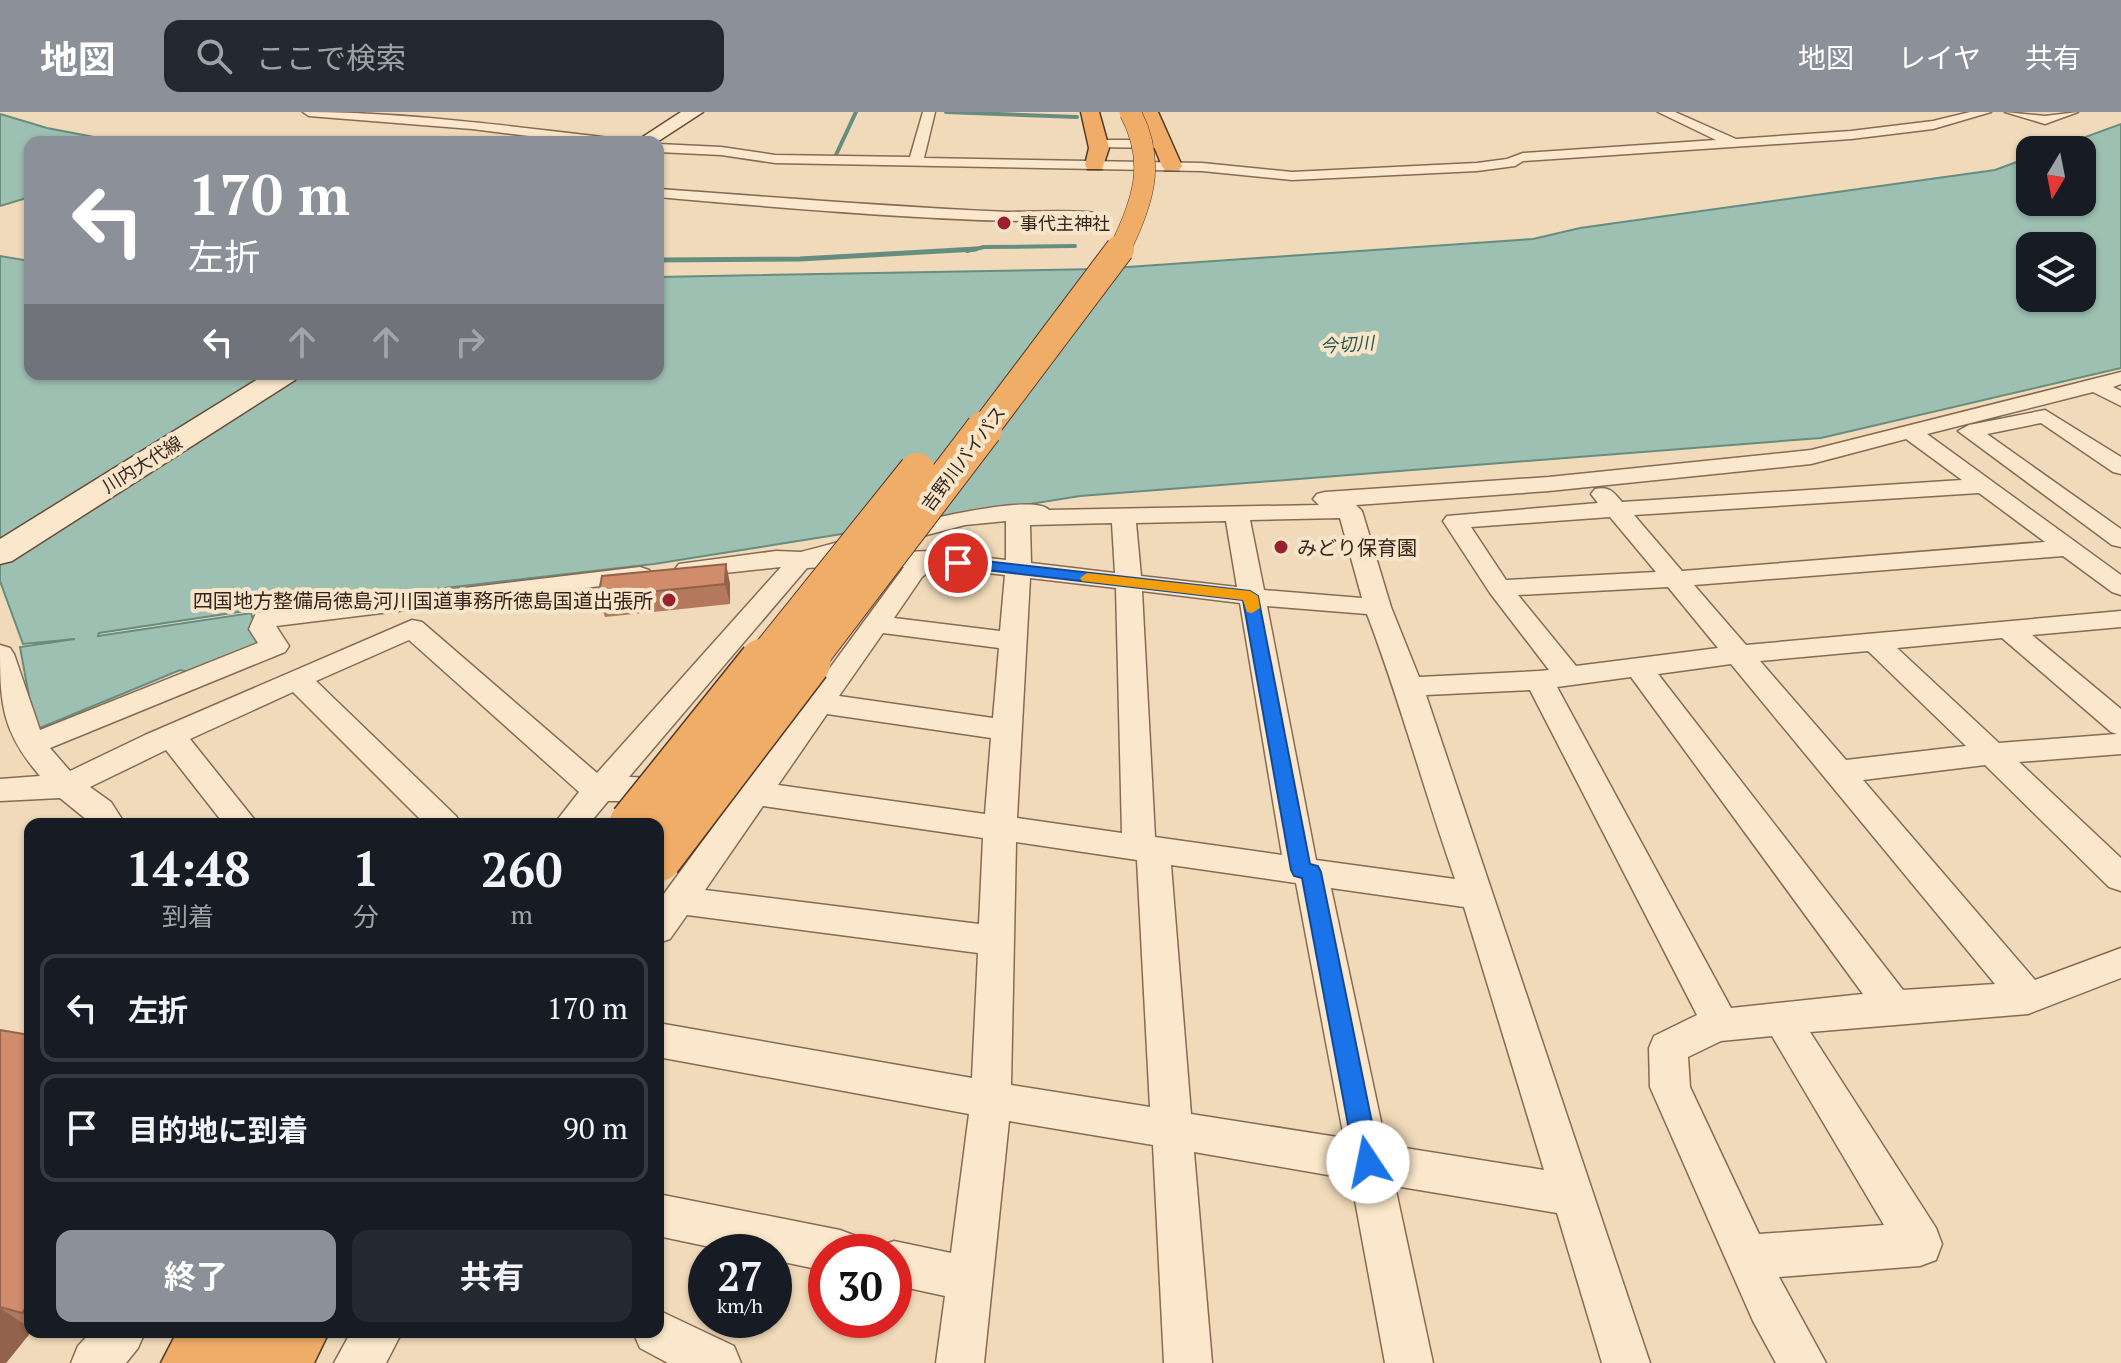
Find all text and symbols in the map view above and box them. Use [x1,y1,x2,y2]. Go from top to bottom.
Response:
search box [164,20,724,92]
text: 地図 [40,34,116,84]
icon: search [192,34,236,78]
text: ここで検索 [256,38,406,78]
text: 地図 [1798,39,1854,76]
text: レイヤ [1898,39,1981,76]
text: 共有 [2025,39,2081,76]
north arrow [2016,136,2096,216]
map controls [2016,136,2096,312]
text: 170 m [188,157,350,231]
icon: left [56,168,160,272]
place label: 事代主神社 [1020,211,1110,235]
marker: 事代主神社 [995,214,1013,232]
button: layers [2016,232,2096,312]
text: 左折 [188,233,260,280]
icon: left [196,320,240,364]
icon: ahead [280,320,324,364]
icon: ahead [364,320,408,364]
icon: right [448,320,492,364]
water label: 今切川 [1319,330,1377,358]
street label: 吉野川バイパス [916,401,1010,515]
street label: 川内大代線 [97,430,187,498]
pin [924,529,992,597]
place label: みどり保育園 [1297,534,1417,561]
marker: みどり保育園 [1272,538,1290,556]
icon: arrive [936,541,980,585]
place label: 四国地方整備局徳島河川国道事務所徳島国道出張所 [193,587,653,614]
marker: 四国地方整備局徳島河川国道事務所徳島国道出張所 [660,591,678,609]
text: 14:48 [126,836,251,900]
text: 1 [352,836,379,900]
text: 260 [481,837,562,901]
text: m [510,897,533,931]
text: 到着 [162,899,214,933]
text: 分 [353,899,379,933]
icon: left [60,986,104,1030]
text: 170 m [547,988,628,1028]
text: 左折 [128,990,188,1030]
icon: arrive [60,1106,104,1150]
text: 90 m [563,1108,628,1148]
text: 目的地に到着 [128,1110,308,1150]
position arrow [1326,1120,1410,1204]
button: 終了 [56,1230,336,1322]
button: 共有 [352,1230,632,1322]
speed limit sign: 30 [808,1234,912,1338]
text: 27 [717,1249,763,1302]
text: km/h [717,1292,763,1319]

